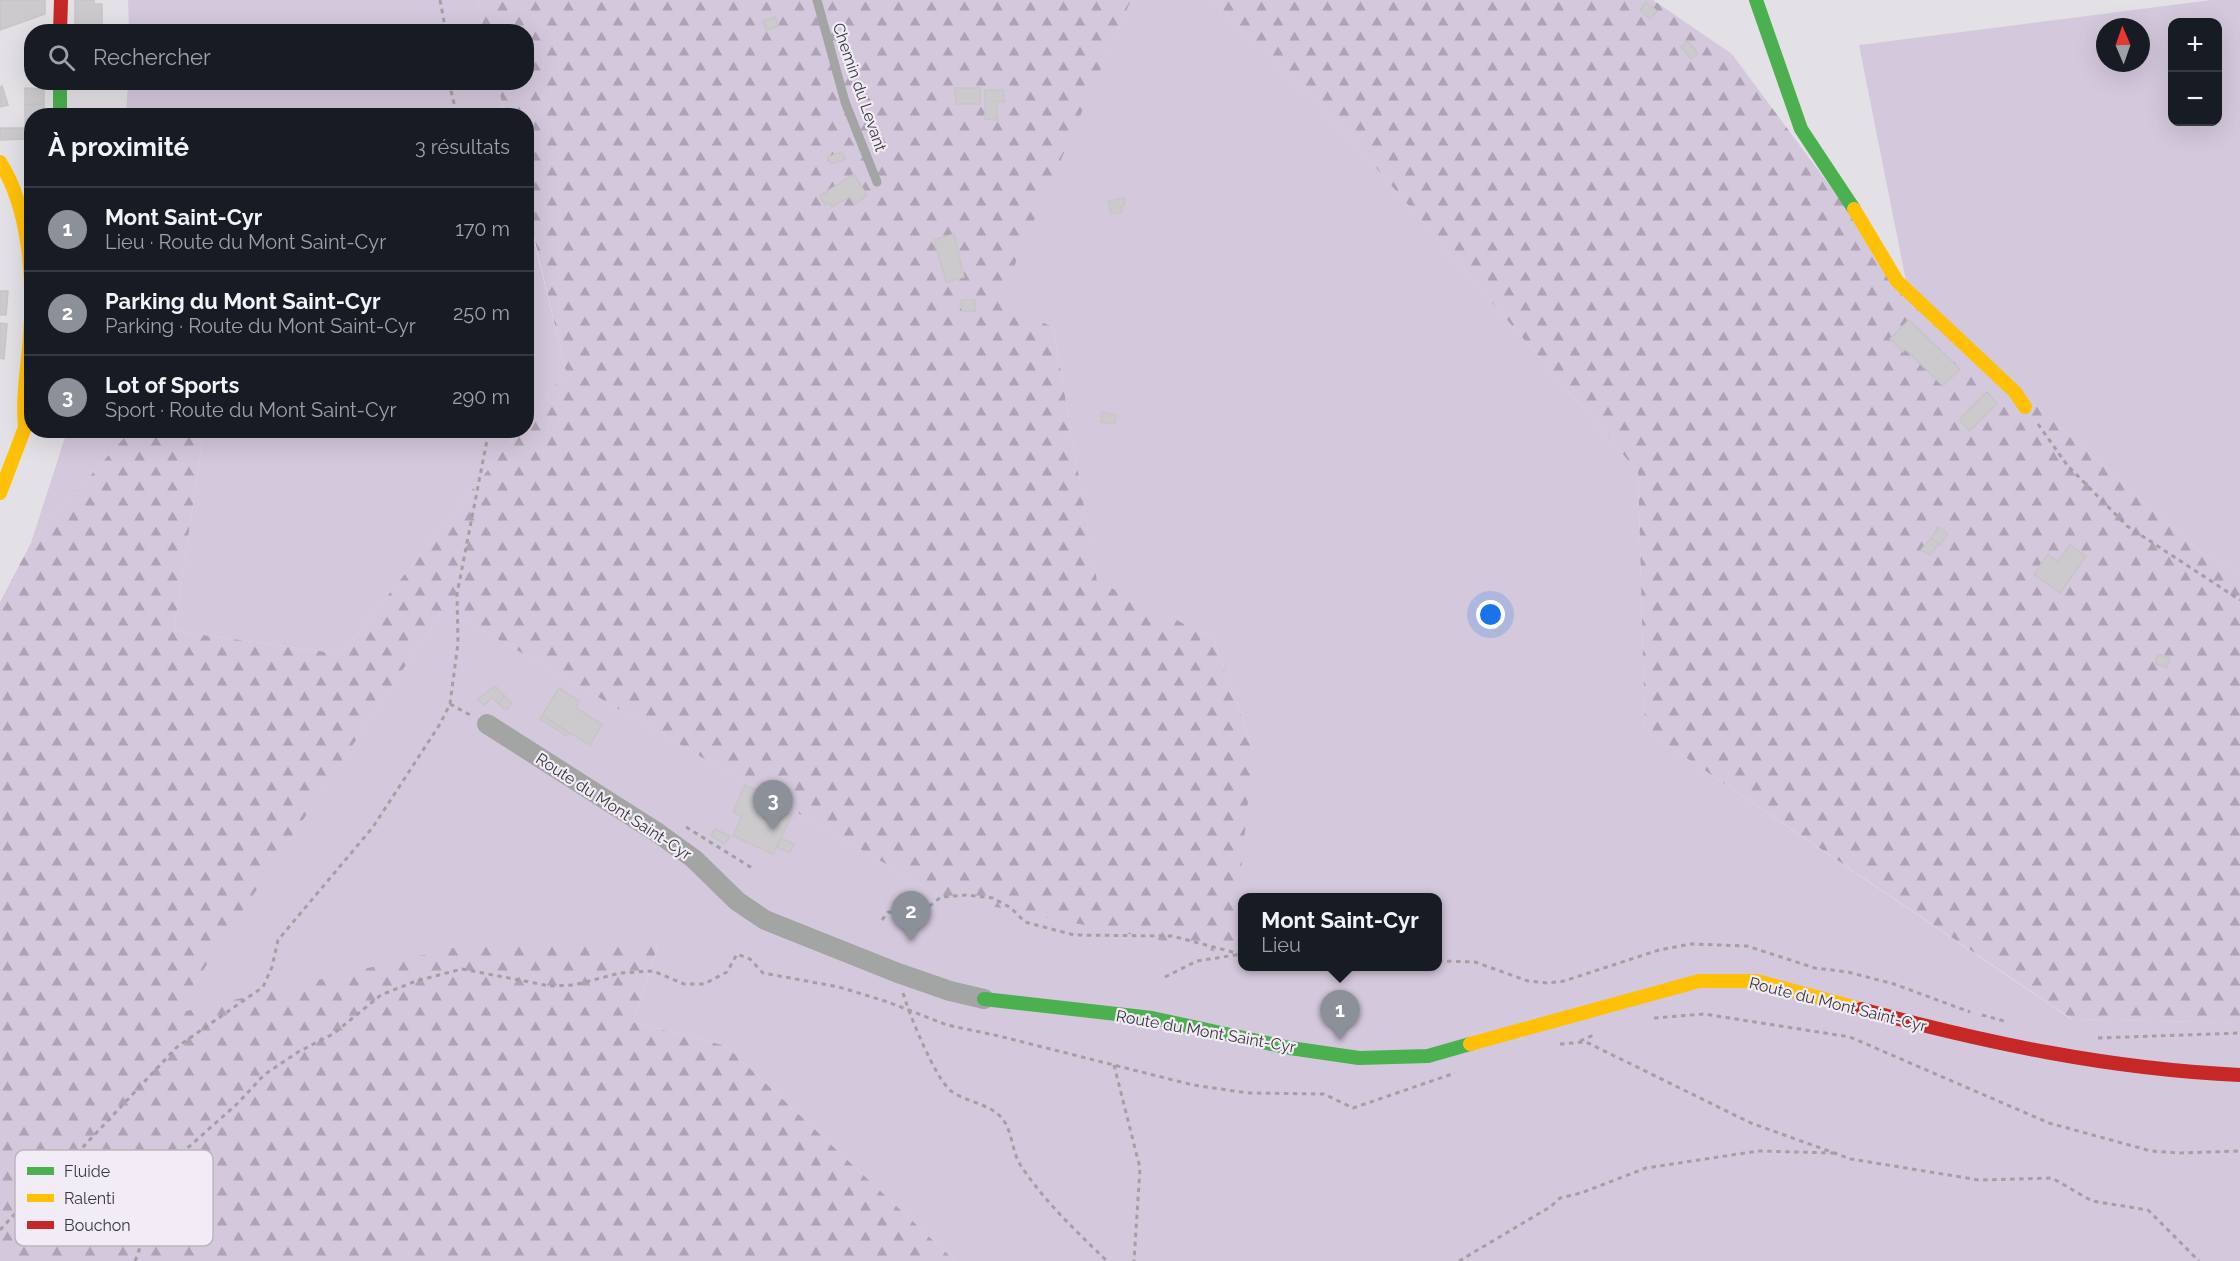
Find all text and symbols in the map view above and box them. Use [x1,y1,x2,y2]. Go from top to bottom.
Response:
north arrow [2096,18,2150,72]
map controls [2168,18,2222,126]
button: + [2168,18,2222,72]
street label: Chemin du Levant [829,20,891,155]
search box [24,24,534,90]
icon: search [45,41,78,74]
text: Rechercher [93,44,211,70]
button: − [2168,72,2222,126]
text: À proximité [48,132,189,162]
text: 3 résultats [415,135,510,159]
text: Mont Saint-Cyr [105,204,262,230]
text: 1 [63,217,72,241]
text: 170 m [455,217,510,241]
text: Lieu · Route du Mont Saint-Cyr [105,230,386,254]
text: Parking du Mont Saint-Cyr [105,288,381,314]
text: 2 [62,301,73,325]
text: 250 m [453,301,510,325]
text: Parking · Route du Mont Saint-Cyr [105,314,416,338]
text: Lot of Sports [105,372,239,398]
text: 3 [62,385,73,409]
text: 290 m [452,385,510,409]
text: Sport · Route du Mont Saint-Cyr [105,398,397,422]
your location [1476,600,1505,629]
street label: Route du Mont Saint-Cyr [532,749,696,864]
pin: 3 [754,780,792,830]
pin: 2 [892,892,930,941]
popup [1238,893,1442,971]
text: Mont Saint-Cyr [1261,907,1419,933]
text: Lieu [1261,933,1301,957]
street label: Route du Mont Saint-Cyr [1747,973,1929,1036]
pin: 1 [1320,990,1360,1040]
street label: Route du Mont Saint-Cyr [1115,1006,1298,1057]
legend [15,1150,213,1246]
text: Fluide [64,1162,110,1181]
text: Ralenti [64,1189,115,1208]
text: Bouchon [64,1216,131,1235]

